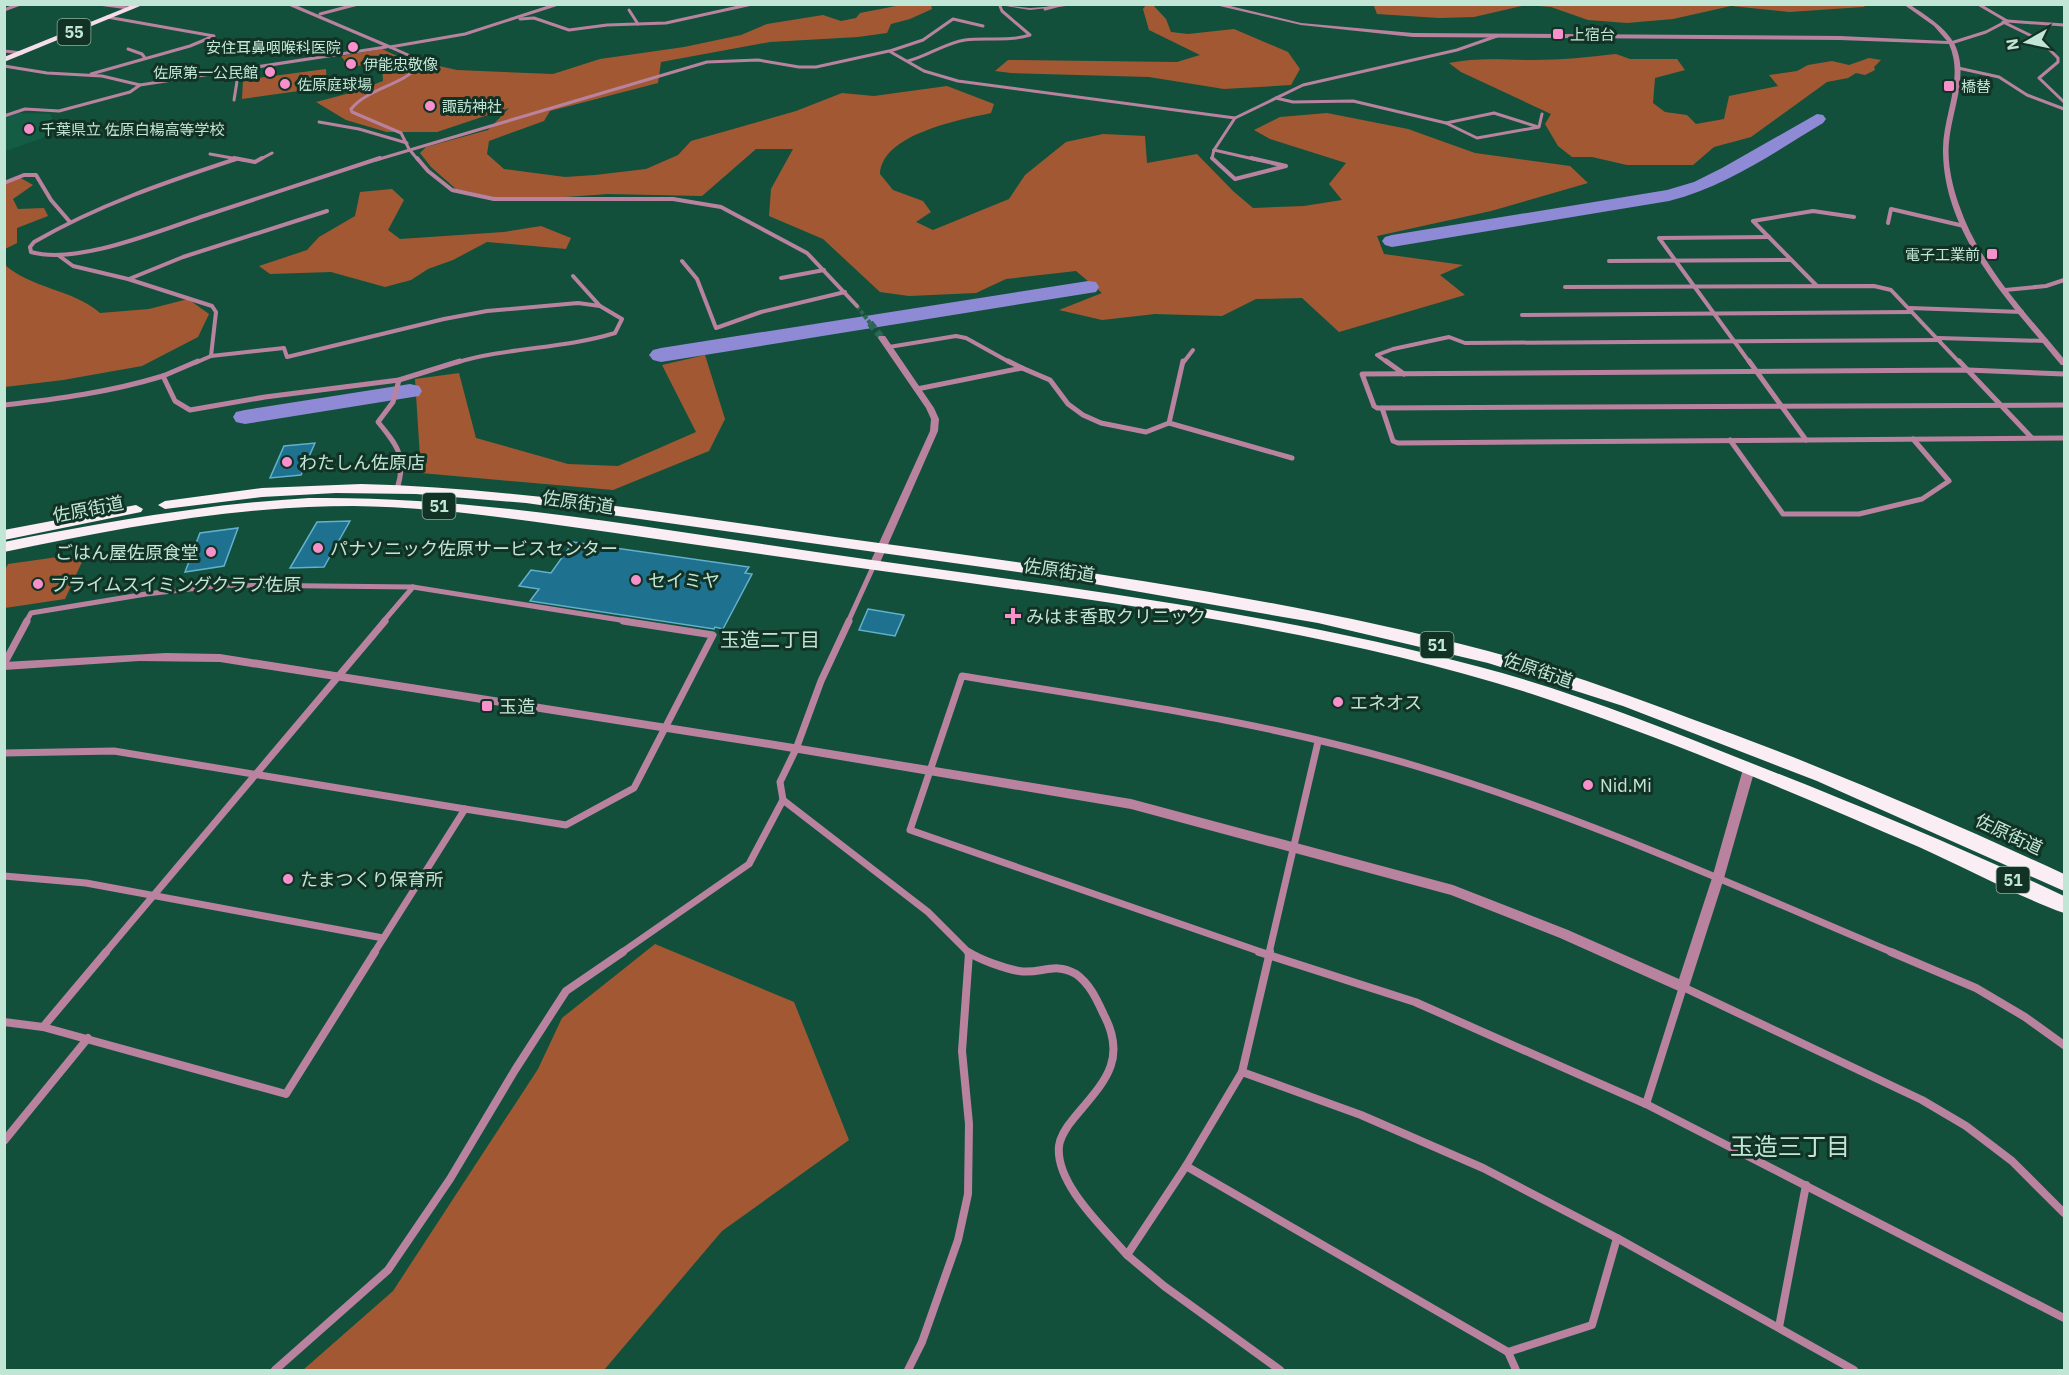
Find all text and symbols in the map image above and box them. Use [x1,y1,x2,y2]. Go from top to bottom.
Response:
north arrow [1997,12,2057,72]
road number: 55 [58,19,90,45]
place label: 上宿台 [1570,25,1615,44]
marker: 上宿台 [1551,27,1565,41]
text: N [2001,37,2023,52]
place label: 安住耳鼻咽喉科医院 [206,38,341,57]
marker: 安住耳鼻咽喉科医院 [346,40,360,54]
place label: 伊能忠敬像 [363,55,438,74]
marker: 伊能忠敬像 [344,57,358,71]
place label: 佐原第一公民館 [153,63,258,82]
marker: 佐原第一公民館 [263,65,277,79]
place label: 佐原庭球場 [297,75,372,94]
marker: 佐原庭球場 [278,77,292,91]
place label: 橋替 [1961,77,1991,96]
marker: 橋替 [1942,79,1956,93]
place label: 諏訪神社 [442,97,502,116]
marker: 諏訪神社 [423,99,437,113]
place label: 千葉県立 佐原白楊高等学校 [41,120,225,139]
marker: 千葉県立 佐原白楊高等学校 [22,122,36,136]
place label: 電子工業前 [1905,245,1980,264]
marker: 電子工業前 [1985,247,1999,261]
place label: わたしん佐原店 [299,451,425,474]
marker: わたしん佐原店 [280,455,294,469]
street label: 佐原街道 [541,486,615,518]
street label: 佐原街道 [50,491,126,527]
road number: 51 [422,493,456,519]
place label: パナソニック佐原サービスセンター [330,537,618,560]
place label: ごはん屋佐原食堂 [55,541,199,564]
marker: パナソニック佐原サービスセンター [311,541,325,555]
marker: ごはん屋佐原食堂 [204,545,218,559]
street label: 佐原街道 [1022,554,1096,586]
place label: セイミヤ [648,569,720,592]
place label: プライムスイミングクラブ佐原 [50,573,301,596]
marker: セイミヤ [629,573,643,587]
marker: プライムスイミングクラブ佐原 [31,577,45,591]
place label: みはま香取クリニック [1026,605,1206,628]
marker: みはま香取クリニック [1004,607,1022,625]
district label: 玉造二丁目 [720,626,820,653]
road number: 51 [1420,632,1454,658]
street label: 佐原街道 [1500,647,1576,693]
place label: エネオス [1350,691,1422,714]
place label: 玉造 [499,695,535,718]
marker: エネオス [1331,695,1345,709]
marker: 玉造 [480,699,494,713]
place label: Nid.Mi [1600,774,1652,797]
marker: Nid.Mi [1581,778,1595,792]
street label: 佐原街道 [1972,808,2046,860]
road number: 51 [1996,867,2030,893]
place label: たまつくり保育所 [300,868,443,891]
marker: たまつくり保育所 [281,872,295,886]
district label: 玉造三丁目 [1730,1130,1850,1162]

